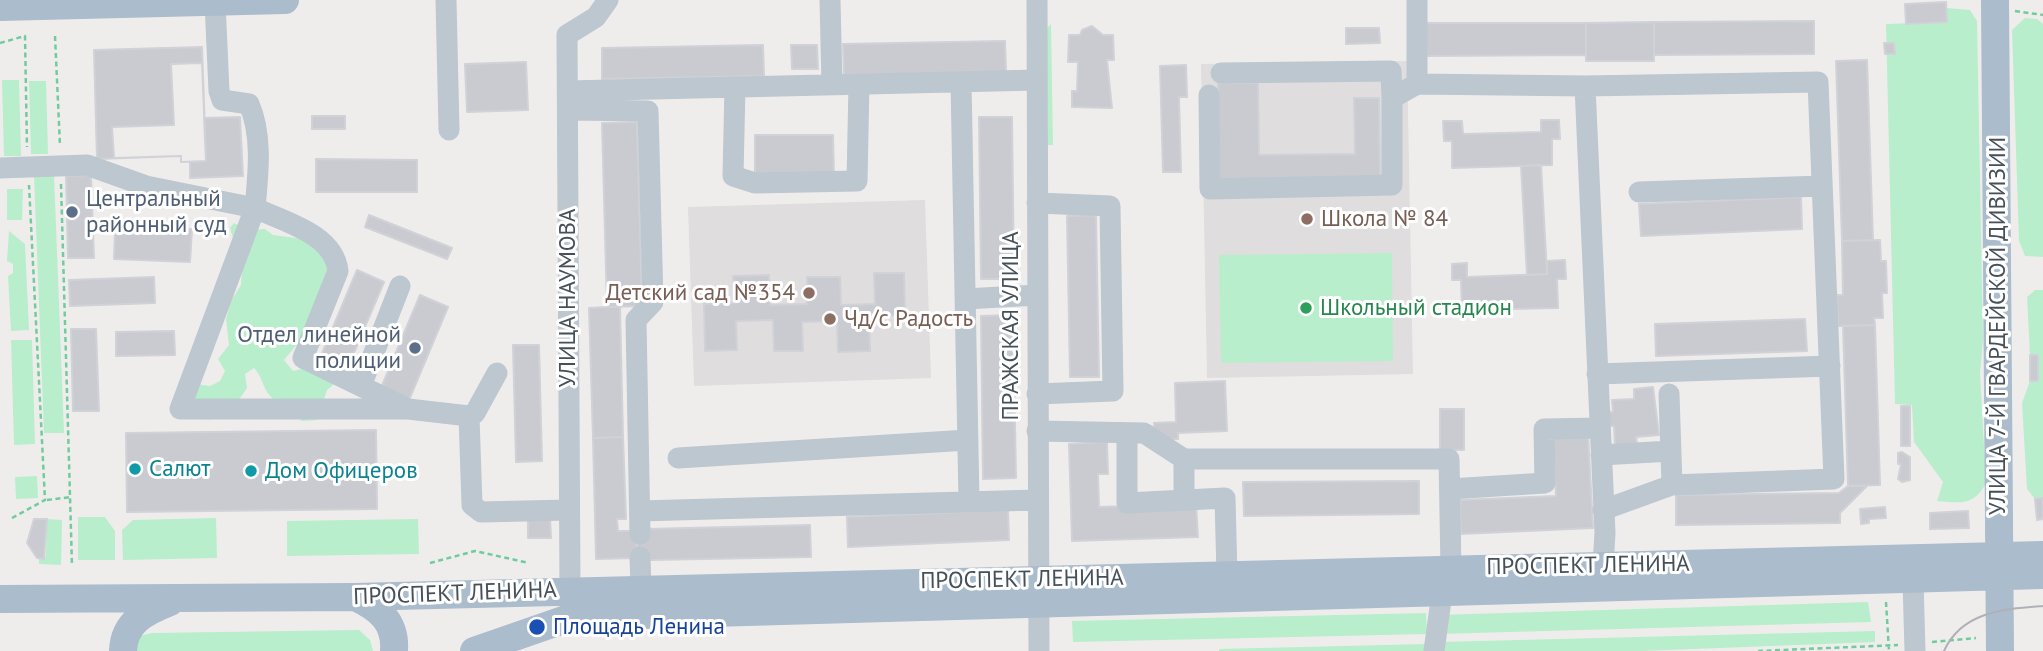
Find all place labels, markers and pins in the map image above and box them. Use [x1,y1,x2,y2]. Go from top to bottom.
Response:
place label: Центральный районный суд [86,185,226,239]
marker: Центральный районный суд [64,204,80,220]
place label: Школа № 84 [1321,205,1448,233]
marker: Школа № 84 [1299,211,1315,227]
place label: Детский сад №354 [606,279,795,307]
marker: Детский сад №354 [801,285,817,301]
place label: Школьный стадион [1320,294,1512,322]
marker: Школьный стадион [1298,300,1314,316]
place label: Чд/с Радость [844,305,973,333]
marker: Чд/с Радость [822,311,838,327]
place label: Отдел линейной полиции [237,321,401,375]
marker: Отдел линейной полиции [407,340,423,356]
place label: Салют [149,455,210,483]
place label: Дом Офицеров [265,457,418,485]
marker: Салют [127,461,143,477]
marker: Дом Офицеров [243,463,259,479]
place label: Площадь Ленина [553,613,725,641]
marker: Площадь Ленина [527,617,547,637]

